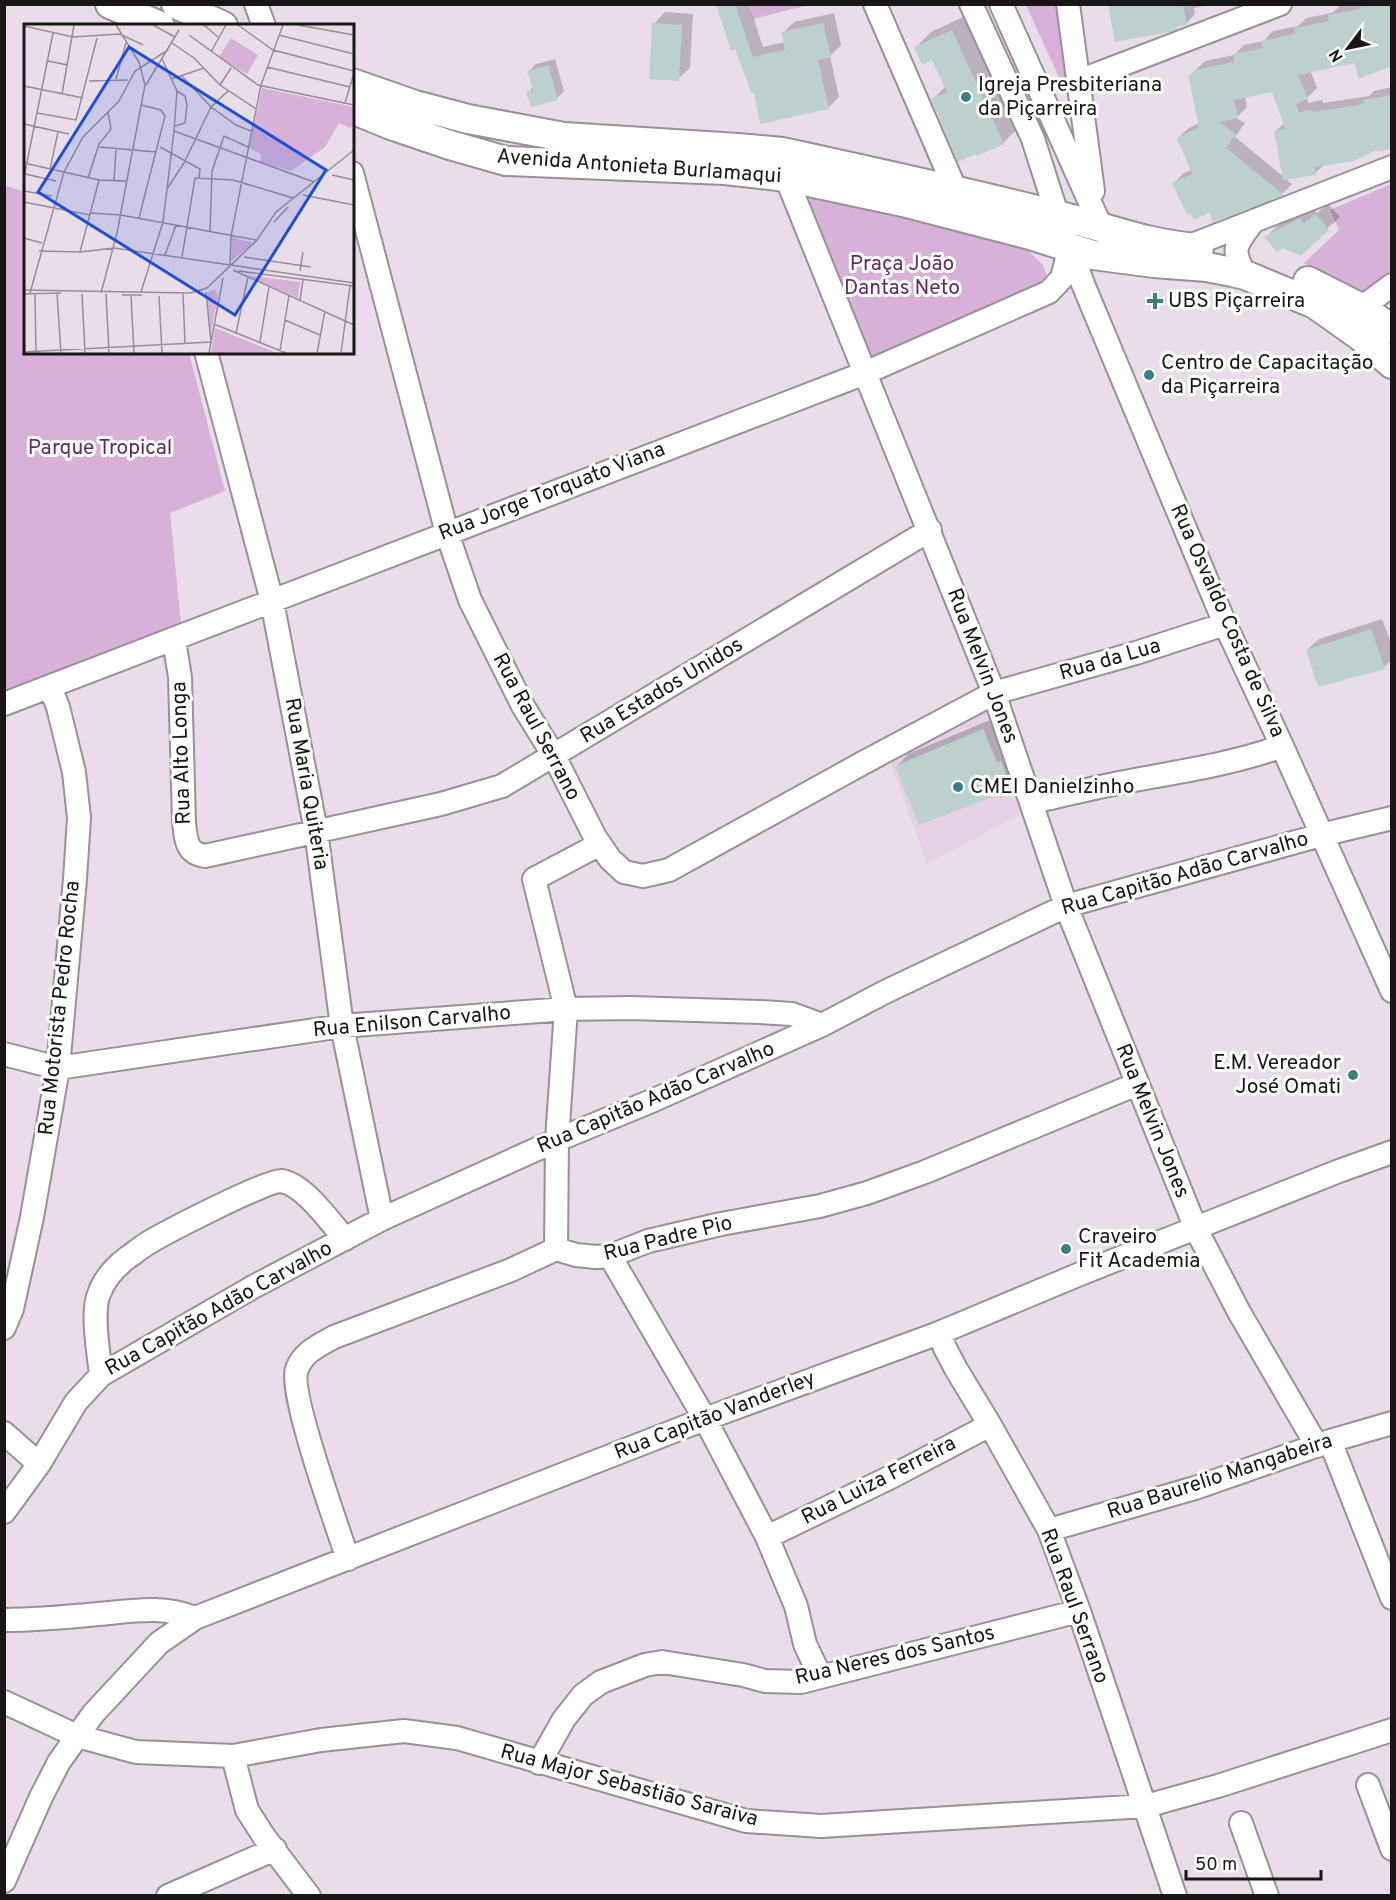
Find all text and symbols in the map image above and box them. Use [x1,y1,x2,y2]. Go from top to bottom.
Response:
north arrow [1318,18,1378,78]
inset map [24,24,354,354]
text: N [1325,45,1349,65]
place label: Igreja Presbiteriana da Piçarreira [978,72,1162,123]
marker: Igreja Presbiteriana da Piçarreira [959,90,973,104]
street label: Avenida Antonieta Burlamaqui [496,144,782,190]
park label: Praça João Dantas Neto [844,251,960,302]
place label: UBS Piçarreira [1168,288,1305,315]
marker: UBS Piçarreira [1146,292,1164,310]
place label: Centro de Capacitação da Piçarreira [1161,350,1374,401]
marker: Centro de Capacitação da Piçarreira [1142,368,1156,382]
park label: Parque Tropical [28,435,172,462]
street label: Rua Jorge Torquato Viana [435,436,669,548]
street label: Rua Osvaldo Costa de Silva [1163,500,1291,742]
street label: Rua Melvin Jones [940,584,1024,748]
street label: Rua Estados Unidos [576,632,748,750]
street label: Rua da Lua [1056,633,1164,687]
street label: Rua Raul Serrano [486,649,586,805]
street label: Rua Alto Longa [166,681,198,825]
street label: Rua Maria Quiteria [278,696,334,872]
place label: CMEI Danielzinho [970,774,1134,801]
marker: CMEI Danielzinho [951,780,965,794]
street label: Rua Capitão Adão Carvalho [1058,826,1312,922]
street label: Rua Motorista Pedro Rocha [33,879,87,1137]
street label: Rua Enilson Carvalho [312,1000,512,1044]
street label: Rua Capitão Adão Carvalho [533,1036,779,1160]
street label: Rua Melvin Jones [1109,1040,1195,1202]
place label: E.M. Vereador José Omati [1213,1050,1341,1101]
marker: E.M. Vereador José Omati [1346,1068,1360,1082]
street label: Rua Padre Pio [601,1210,735,1268]
place label: Craveiro Fit Academia [1078,1224,1200,1275]
street label: Rua Capitão Adão Carvalho [101,1235,337,1383]
marker: Craveiro Fit Academia [1059,1242,1073,1256]
street label: Rua Capitão Vanderley [611,1365,819,1467]
street label: Rua Baurelio Mangabeira [1104,1428,1336,1526]
street label: Rua Luiza Ferreira [797,1430,961,1532]
street label: Rua Raul Serrano [1033,1525,1115,1687]
street label: Rua Neres dos Santos [793,1620,997,1692]
street label: Rua Major Sebastião Saraiva [497,1739,761,1833]
scale bar [1186,1843,1321,1881]
text: 50 m [1195,1854,1237,1877]

